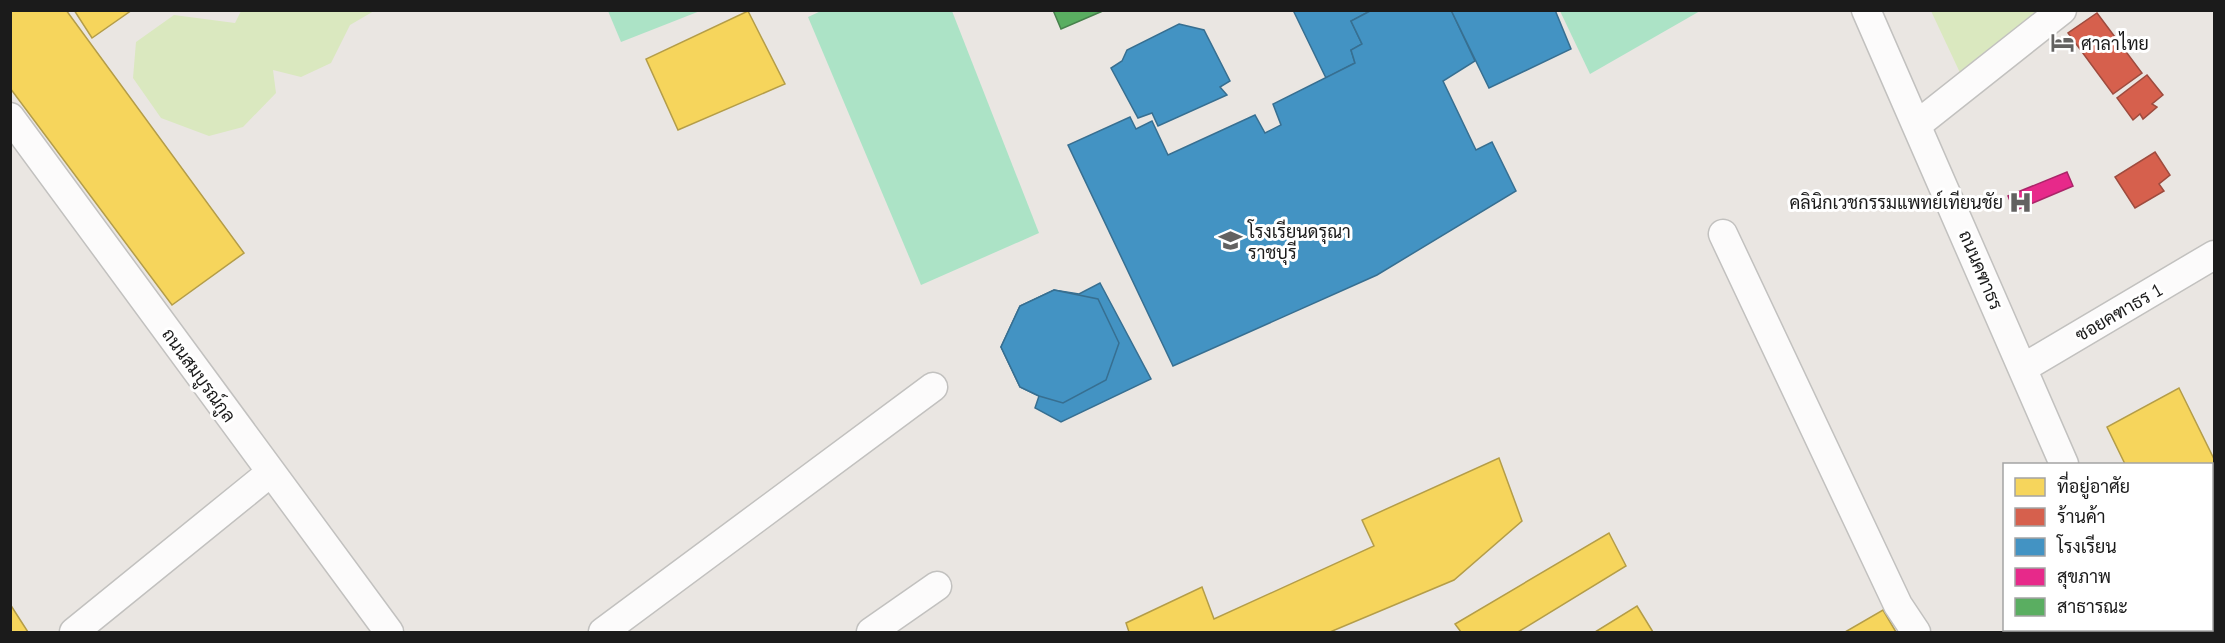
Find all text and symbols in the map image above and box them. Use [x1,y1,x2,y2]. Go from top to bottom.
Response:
hotel icon: ศาลาไทย [2050,30,2076,56]
place label: ศาลาไทย [2081,31,2149,55]
hospital icon: คลินิกเวชกรรมแพทย์เทียนชัย [2008,189,2034,215]
place label: คลินิกเวชกรรมแพทย์เทียนชัย [1789,190,2003,214]
place label: โรงเรียนดรุณา ราชบุรี [1247,219,1351,265]
street label: ถนนคฑาธร [1954,227,2008,314]
school or university icon: โรงเรียนดรุณา ราชบุรี [1217,228,1243,254]
street label: ซอยคฑาธร 1 [2071,278,2167,346]
street label: ถนนสมบูรณ์กูล [155,323,242,428]
legend [2003,463,2213,631]
text: ที่อยู่อาศัย [2057,471,2130,500]
text: ร้านค้า [2057,505,2106,528]
text: โรงเรียน [2056,534,2117,558]
text: สุขภาพ [2057,565,2111,589]
text: สาธารณะ [2057,595,2128,618]

